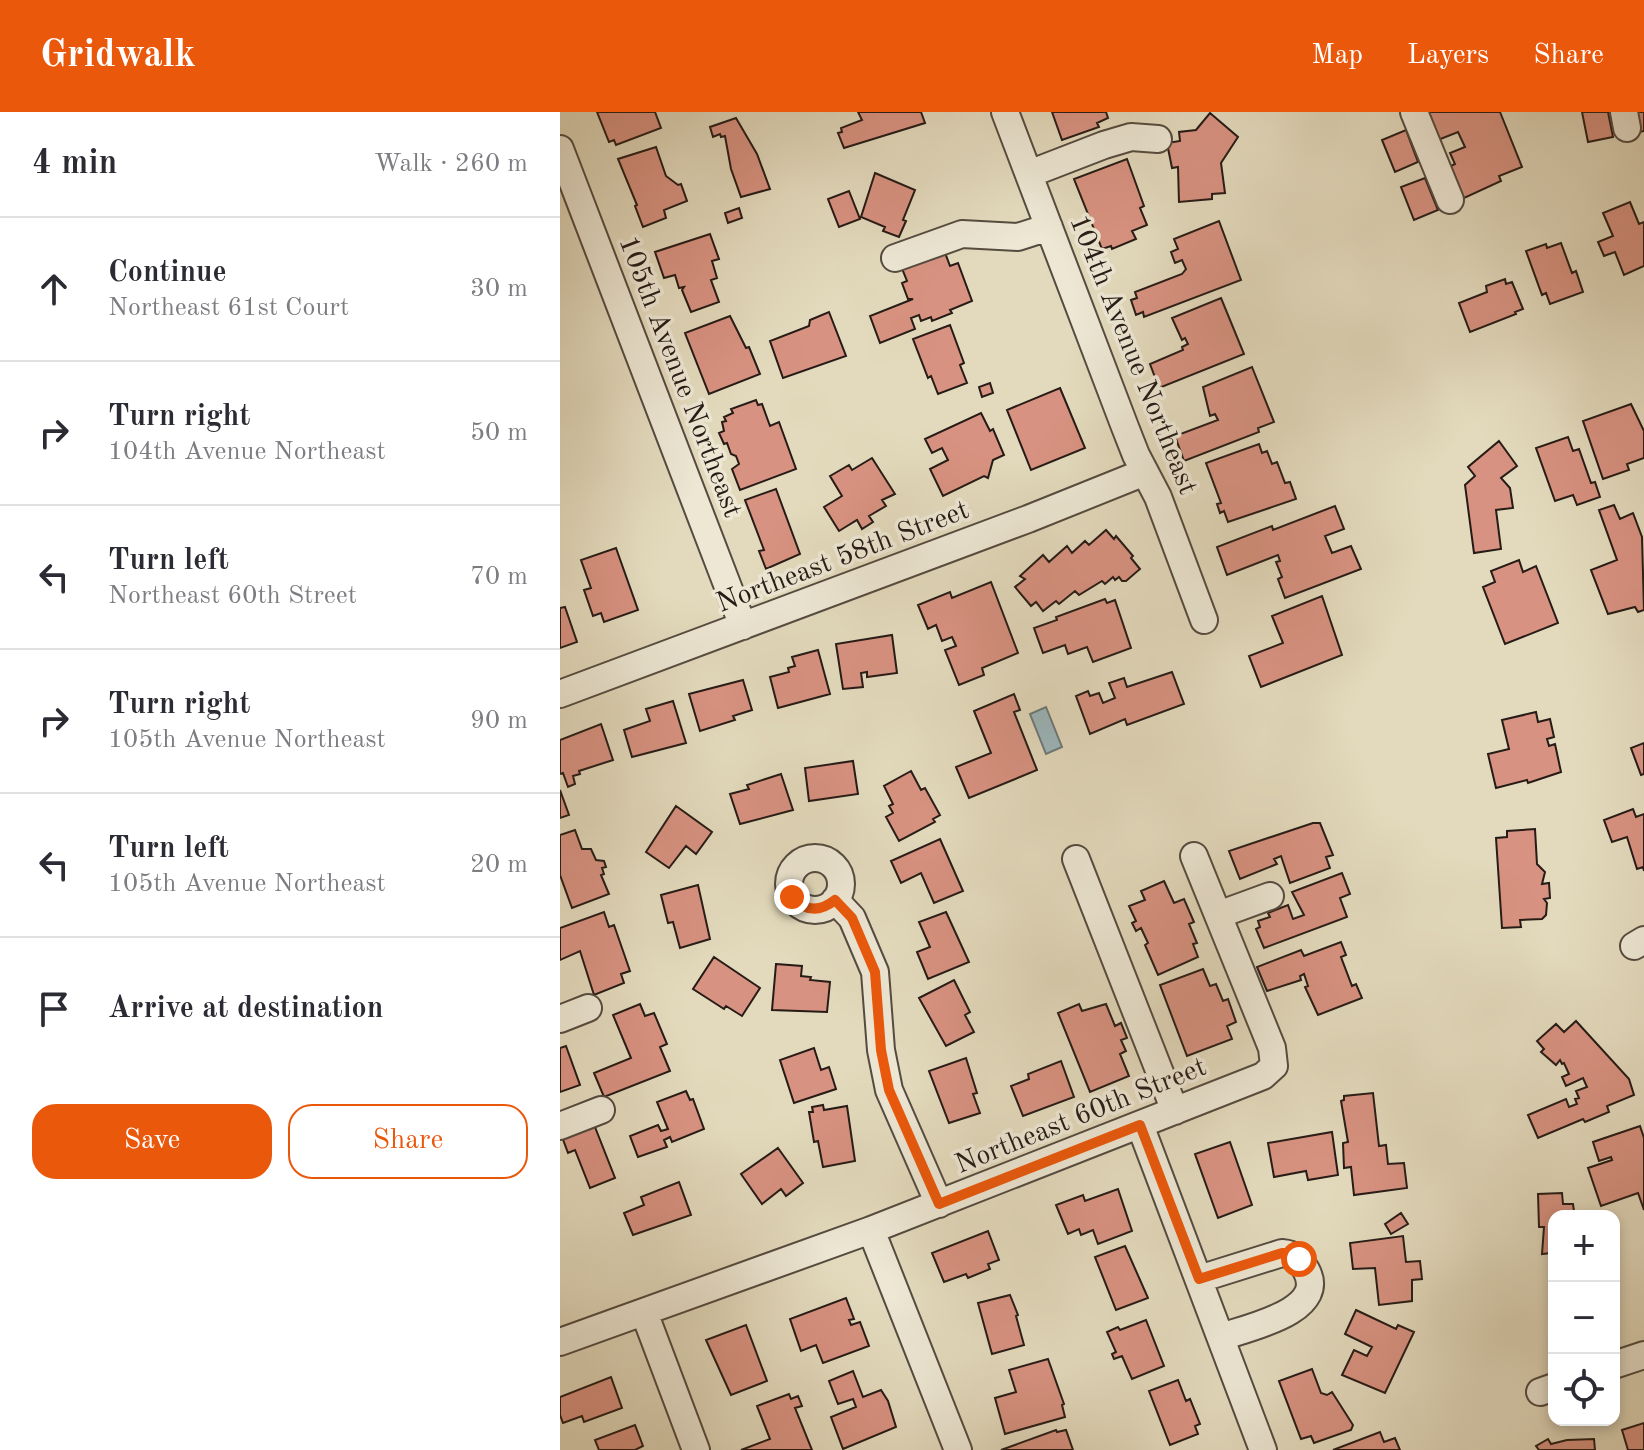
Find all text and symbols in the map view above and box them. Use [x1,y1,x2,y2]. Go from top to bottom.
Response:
text: Gridwalk [40,37,196,75]
text: Map [1311,42,1363,70]
text: Layers [1407,42,1489,70]
text: Share [1533,42,1604,70]
text: 4 min [32,147,117,181]
text: Walk · 260 m [374,151,528,177]
street label: 104th Avenue Northeast [1063,211,1201,499]
street label: 105th Avenue Northeast [613,232,746,522]
text: Continue [108,258,227,288]
icon: ahead [32,267,76,311]
text: 30 m [470,276,528,302]
text: Northeast 61st Court [108,295,349,321]
text: Turn right [108,402,250,432]
icon: right [32,411,76,455]
text: 50 m [470,420,528,446]
text: 104th Avenue Northeast [108,439,386,465]
street label: Northeast 58th Street [713,497,973,619]
text: Turn left [108,546,229,576]
icon: left [32,555,76,599]
text: 70 m [470,564,528,590]
text: Northeast 60th Street [108,583,357,609]
text: Turn right [108,690,250,720]
icon: right [32,699,76,743]
text: 90 m [470,708,528,734]
text: 105th Avenue Northeast [108,727,386,753]
text: Turn left [108,834,229,864]
icon: left [32,843,76,887]
text: 20 m [470,852,528,878]
text: 105th Avenue Northeast [108,871,386,897]
route end [774,879,810,915]
icon: arrive [32,987,76,1031]
text: Arrive at destination [108,994,383,1024]
street label: Northeast 60th Street [952,1054,1211,1180]
button: Save [32,1104,272,1179]
button: Share [288,1104,528,1179]
map controls [1548,1210,1620,1426]
button: + [1548,1210,1620,1282]
route start [1281,1241,1317,1277]
button: − [1548,1282,1620,1354]
button: locate [1548,1354,1620,1426]

